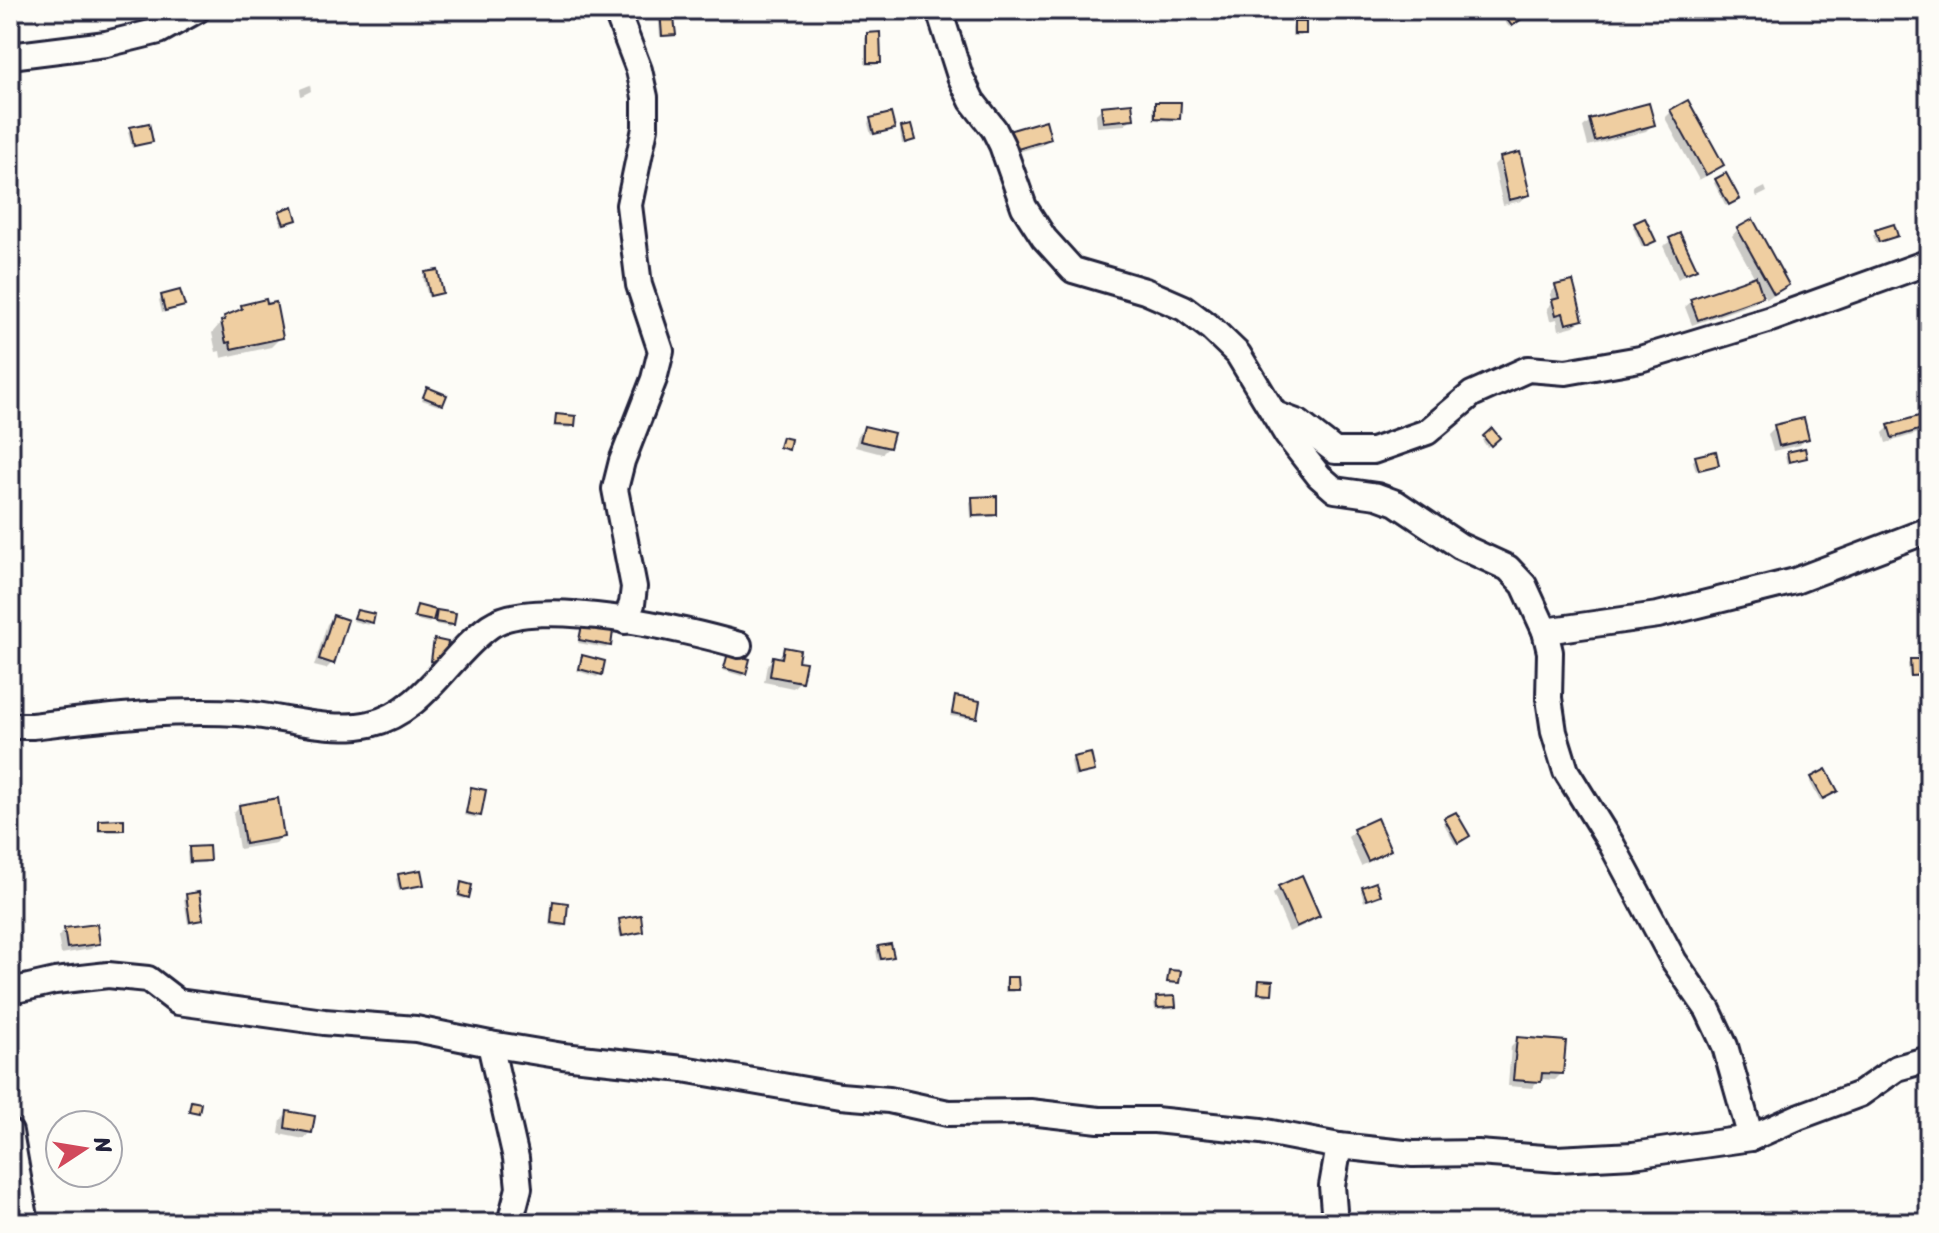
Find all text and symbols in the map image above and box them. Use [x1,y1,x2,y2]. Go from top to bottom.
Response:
north arrow [44,1109,124,1189]
text: N [82,1132,124,1157]

